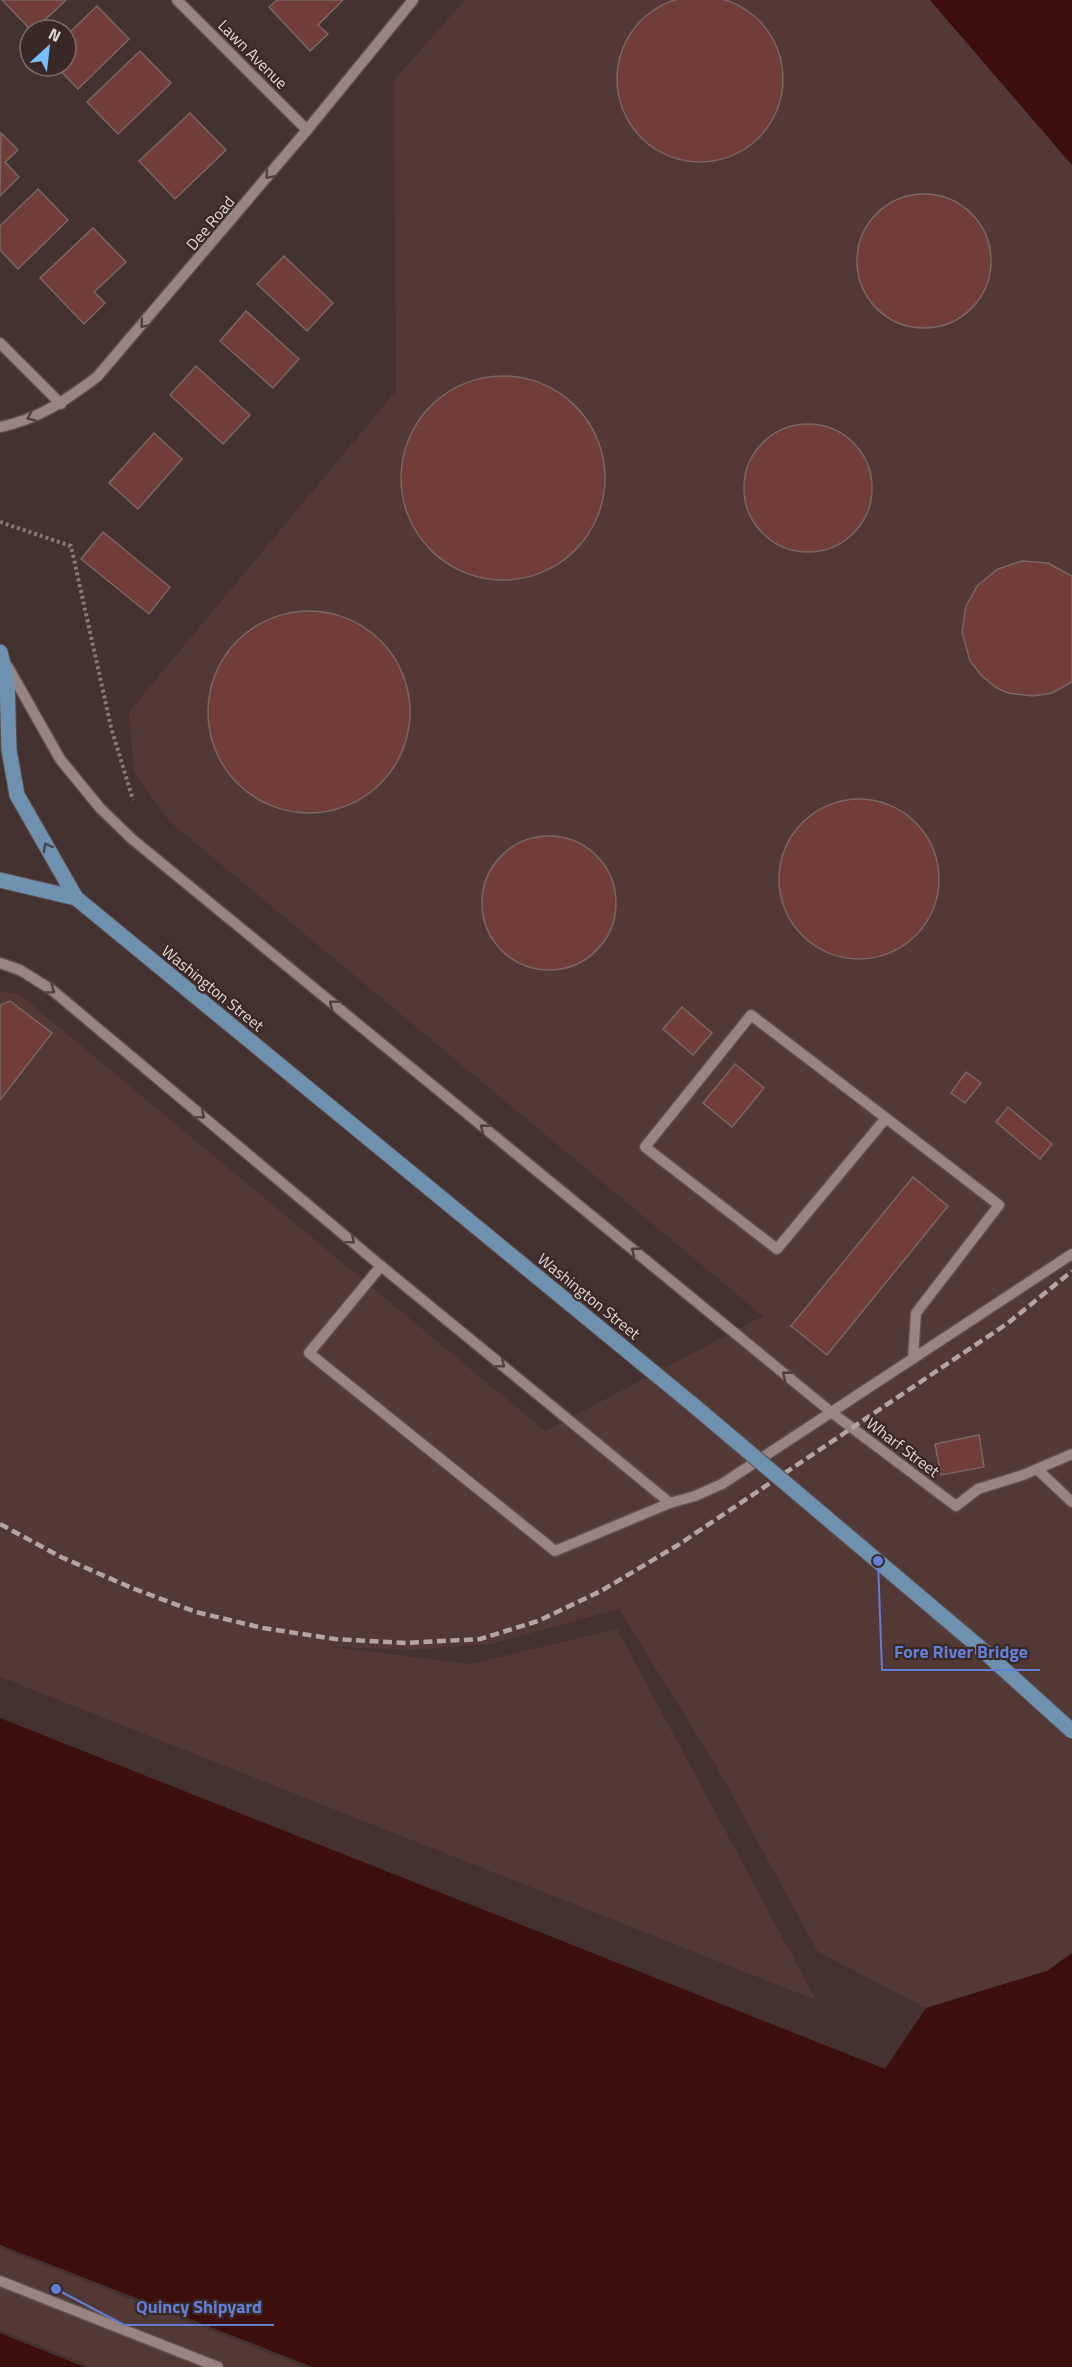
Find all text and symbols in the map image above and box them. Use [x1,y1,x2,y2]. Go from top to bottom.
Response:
street label: Lawn Avenue [213,14,293,94]
north arrow [18,18,78,78]
text: N [44,21,65,48]
one-way arrow [266,168,277,179]
street label: Dee Road [180,191,240,255]
one-way arrow [140,317,151,328]
one-way arrow [26,410,37,422]
one-way arrow [43,843,54,853]
street label: Washington Street [157,939,270,1037]
one-way arrow [44,983,55,994]
one-way arrow [329,1001,340,1012]
one-way arrow [194,1108,205,1119]
one-way arrow [480,1124,491,1135]
one-way arrow [344,1233,355,1244]
street label: Washington Street [533,1247,646,1345]
one-way arrow [631,1248,642,1259]
one-way arrow [494,1357,505,1368]
one-way arrow [782,1371,793,1382]
street label: Wharf Street [861,1411,945,1483]
callout: Fore River Bridge [882,1634,1040,1670]
text: Fore River Bridge [894,1638,1028,1665]
callout: Quincy Shipyard [124,2289,274,2325]
text: Quincy Shipyard [136,2293,262,2320]

